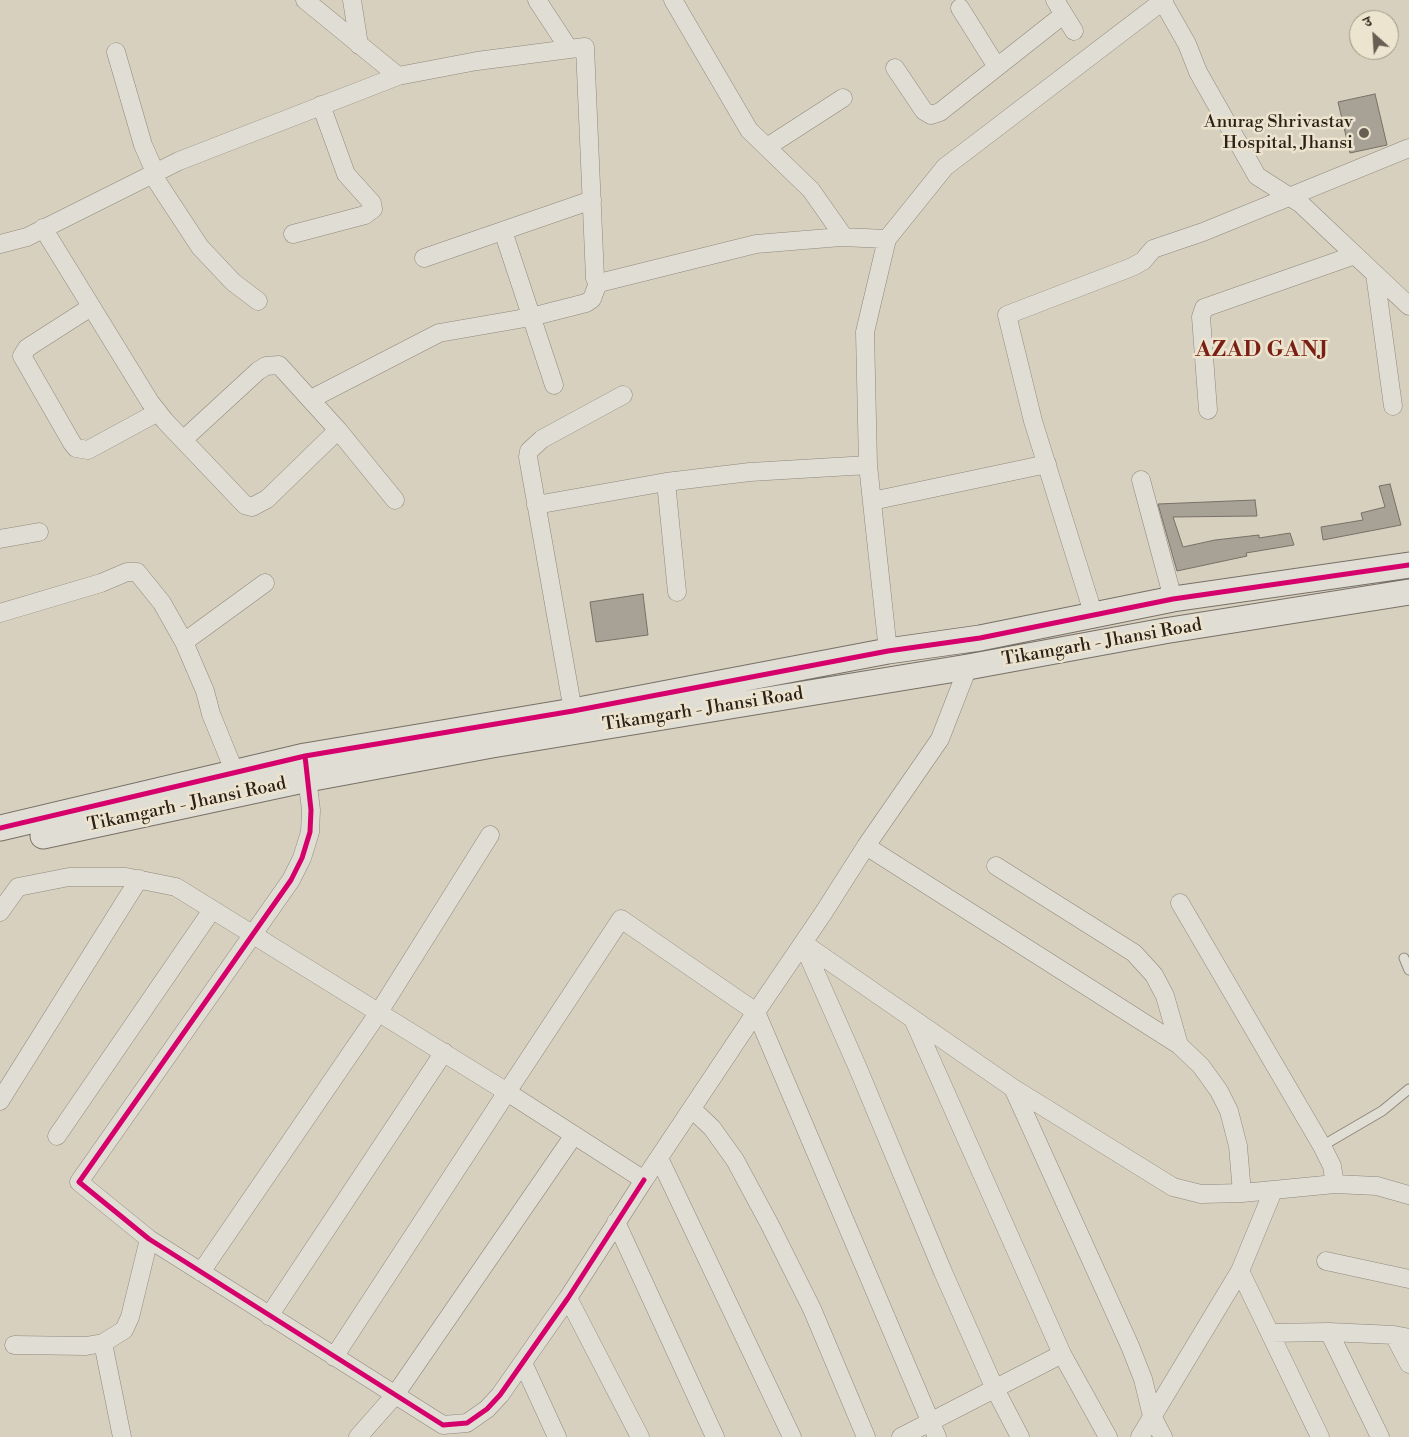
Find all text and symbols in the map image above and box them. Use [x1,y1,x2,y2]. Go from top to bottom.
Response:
north arrow [1349,10,1399,60]
text: उ [1361,13,1375,32]
place label: Anurag Shrivastav Hospital, Jhansi [1204,112,1353,154]
marker: Anurag Shrivastav Hospital, Jhansi [1357,126,1371,140]
district label: AZAD GANJ [1194,338,1330,364]
street label: Tikamgarh - Jhansi Road [1000,615,1204,671]
street label: Tikamgarh - Jhansi Road [601,683,805,737]
street label: Tikamgarh - Jhansi Road [86,773,288,837]

